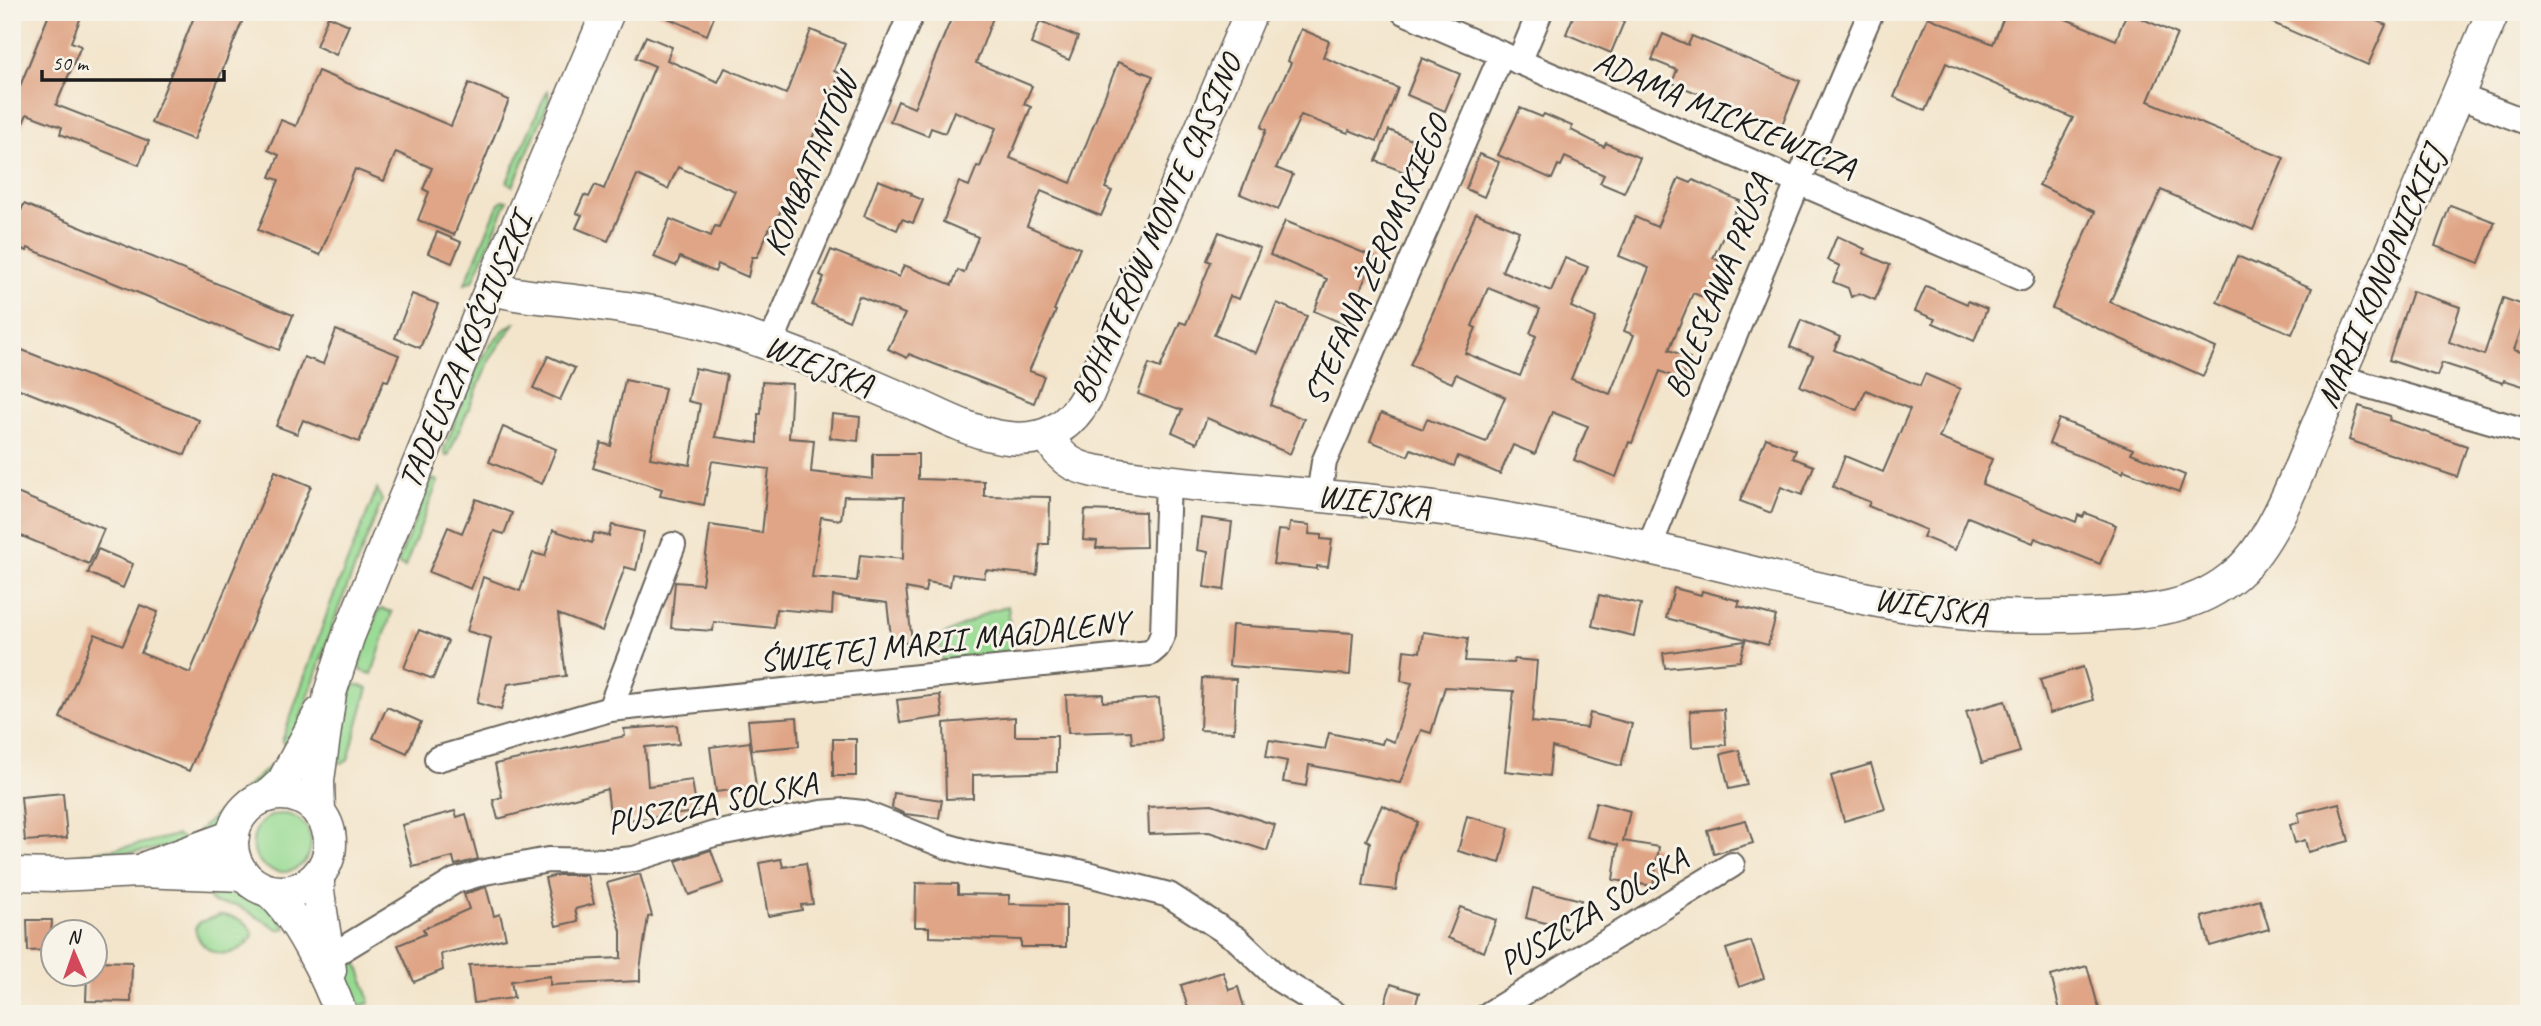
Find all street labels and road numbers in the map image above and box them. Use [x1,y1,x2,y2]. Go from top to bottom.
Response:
street label: ADAMA MICKIEWICZA [1588,40,1864,189]
street label: BOHATERÓW MONTE CASSINO [1060,45,1253,410]
street label: KOMBATANTÓW [753,63,869,262]
street label: STEFANA ŻEROMSKIEGO [1293,106,1460,411]
street label: MARII KONOPNICKIEJ [2306,135,2456,414]
street label: BOLESŁAWA PRUSA [1654,167,1782,404]
street label: TADEUSZA KOŚCIUSZKI [388,201,545,495]
street label: WIEJSKA [759,324,881,406]
street label: WIEJSKA [1315,474,1434,528]
street label: WIEJSKA [1872,577,1992,635]
street label: ŚWIĘTEJ MARII MAGDALENY [757,600,1137,681]
street label: PUSZCZA SOLSKA [603,762,822,844]
street label: PUSZCZA SOLSKA [1491,837,1696,984]

